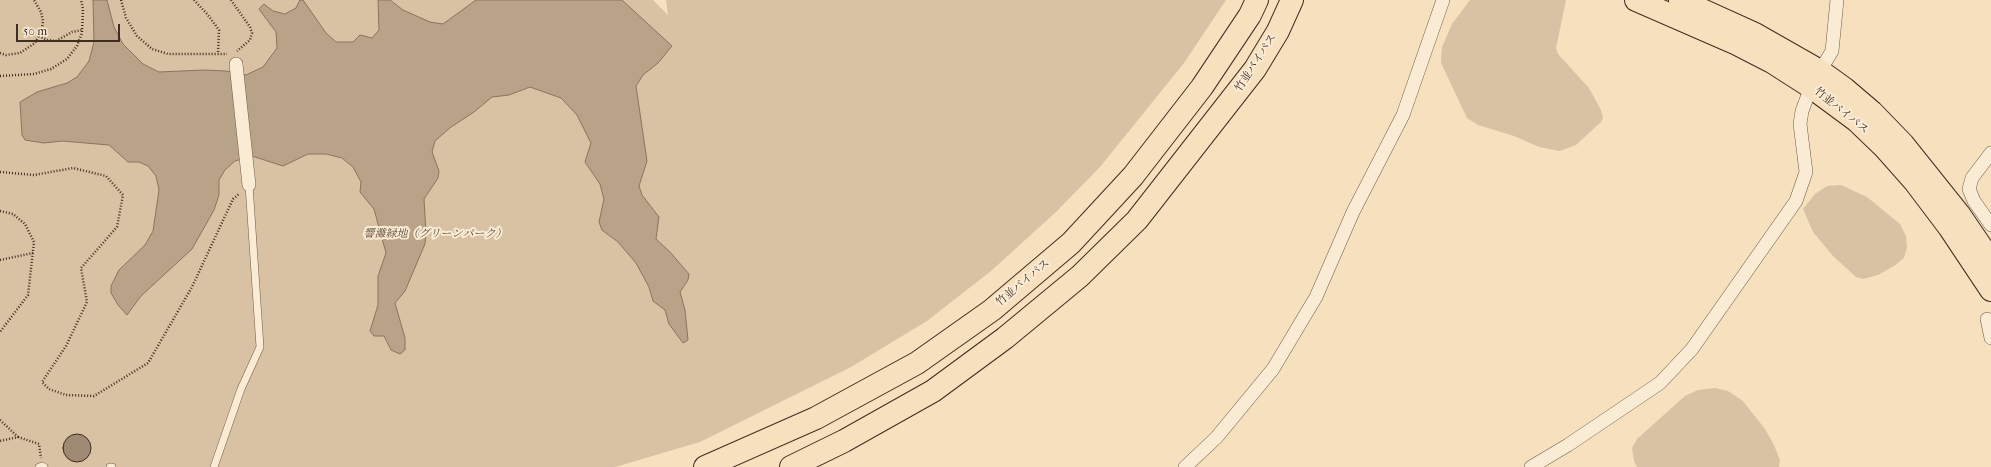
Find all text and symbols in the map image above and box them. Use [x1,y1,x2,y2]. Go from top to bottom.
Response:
scale bar [18,16,122,42]
text: 50 m [23,24,47,38]
street label: 竹並バイパス [1232,32,1280,94]
street label: 竹並バイパス [1811,85,1871,137]
park label: 響灘緑地（グリーンパーク） [364,227,506,241]
street label: 竹並バイパス [993,257,1053,309]

